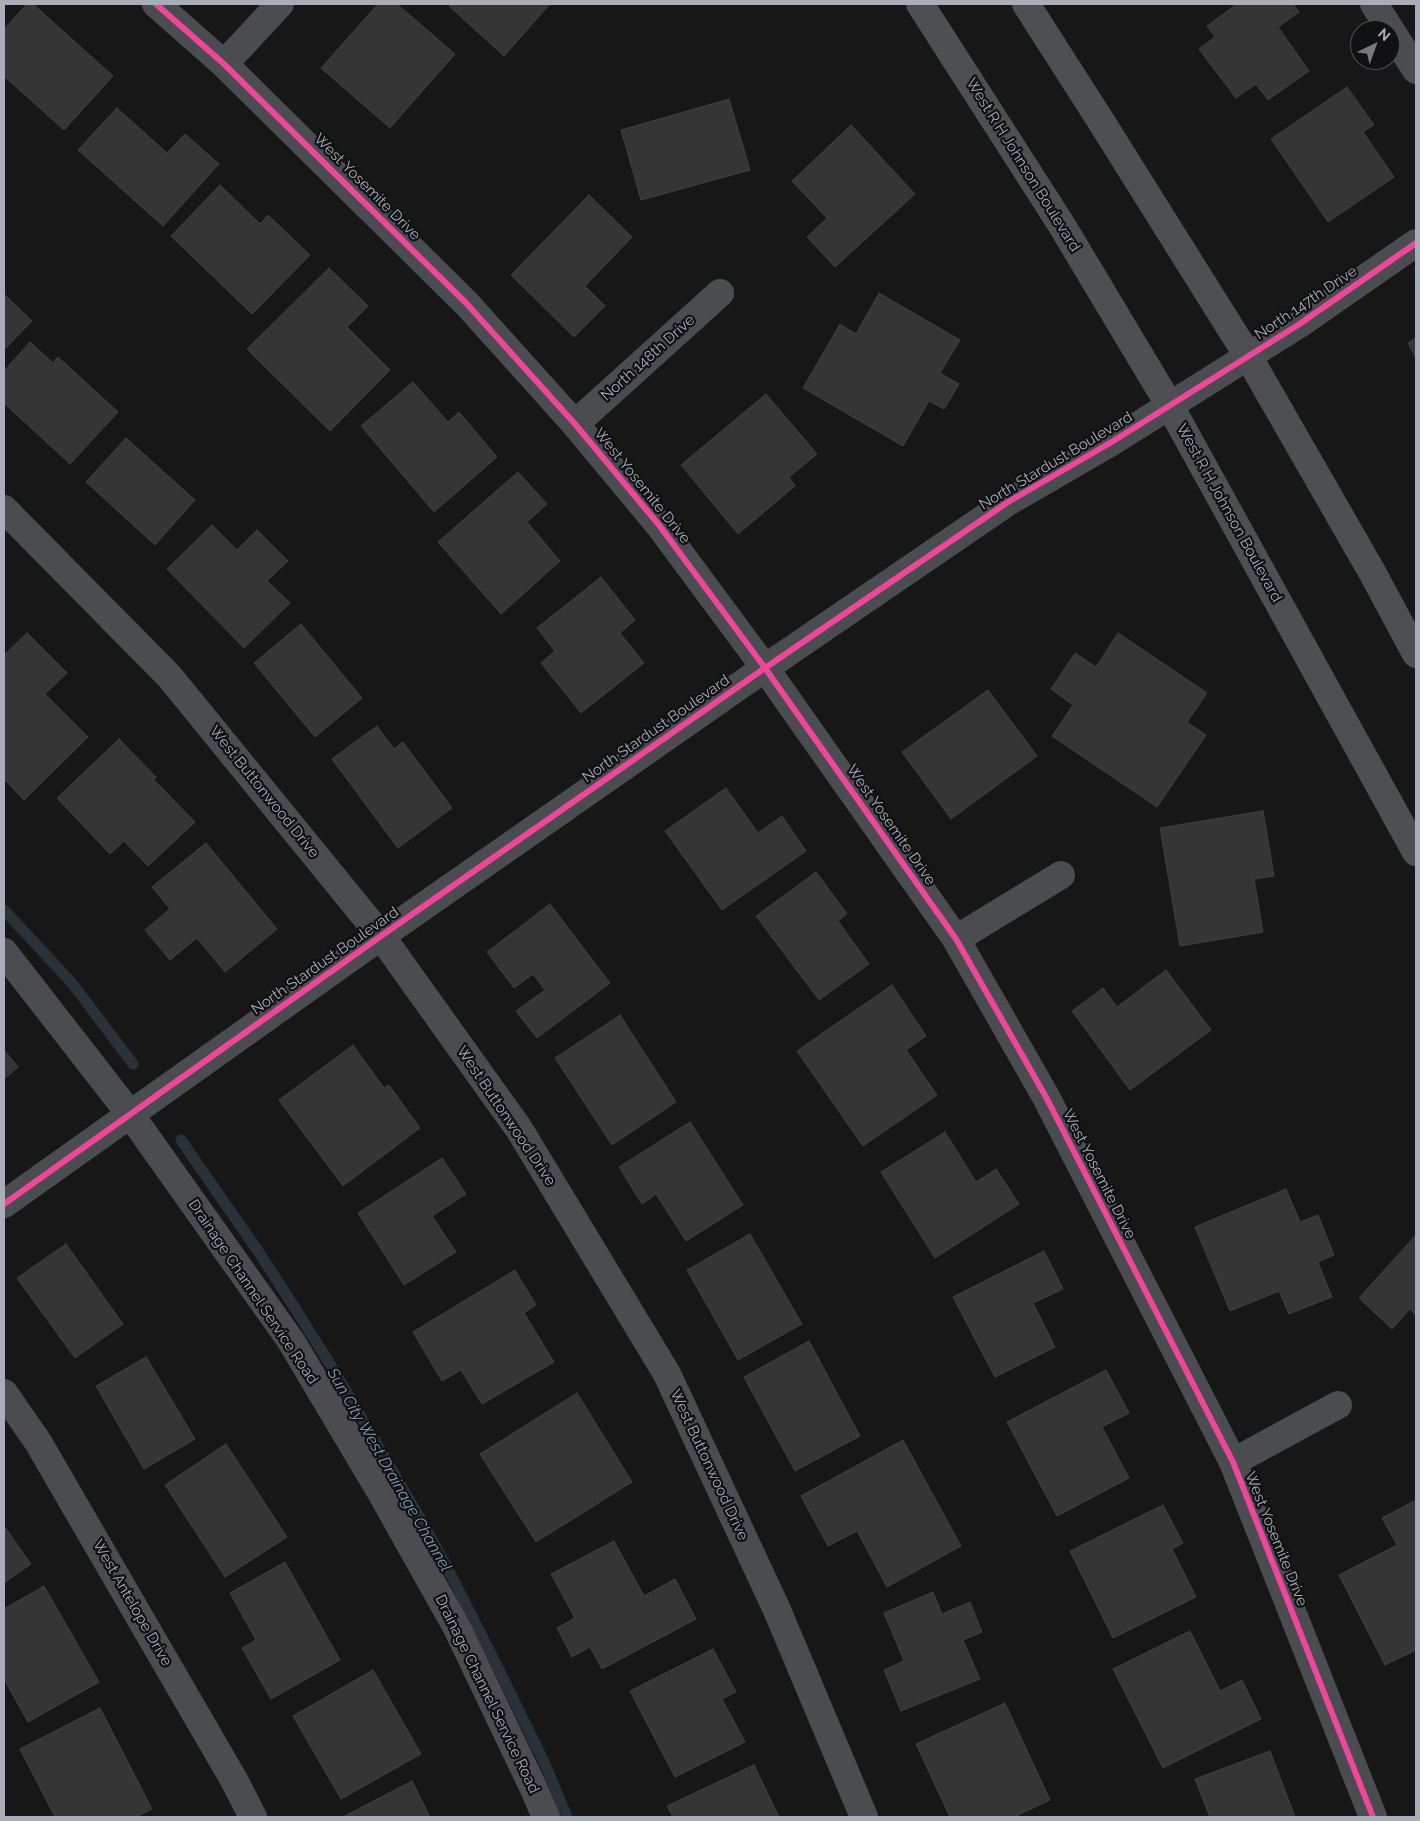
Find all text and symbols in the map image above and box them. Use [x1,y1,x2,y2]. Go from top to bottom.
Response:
north arrow [1350,20,1400,70]
text: N [1375,25,1394,44]
street label: West R H Johnson Boulevard [962,75,1084,255]
street label: West Yosemite Drive [310,130,424,244]
street label: North 147th Drive [1252,262,1360,344]
street label: North 148th Drive [597,311,699,405]
street label: North Stardust Boulevard [976,408,1136,514]
street label: West R H Johnson Boulevard [1172,421,1286,605]
street label: West Yosemite Drive [590,425,694,547]
street label: North Stardust Boulevard [579,671,733,787]
street label: West Buttonwood Drive [205,722,323,862]
street label: West Yosemite Drive [843,761,939,889]
street label: North Stardust Boulevard [248,903,402,1019]
street label: West Buttonwood Drive [453,1043,559,1189]
street label: West Yosemite Drive [1058,1106,1140,1242]
street label: Drainage Channel Service Road [184,1196,322,1388]
water label: Sun City West Drainage Channel [323,1365,455,1575]
street label: West Buttonwood Drive [666,1387,752,1543]
street label: West Yosemite Drive [1241,1469,1311,1609]
street label: West Antelope Drive [89,1537,175,1669]
street label: Drainage Channel Service Road [431,1592,543,1796]

